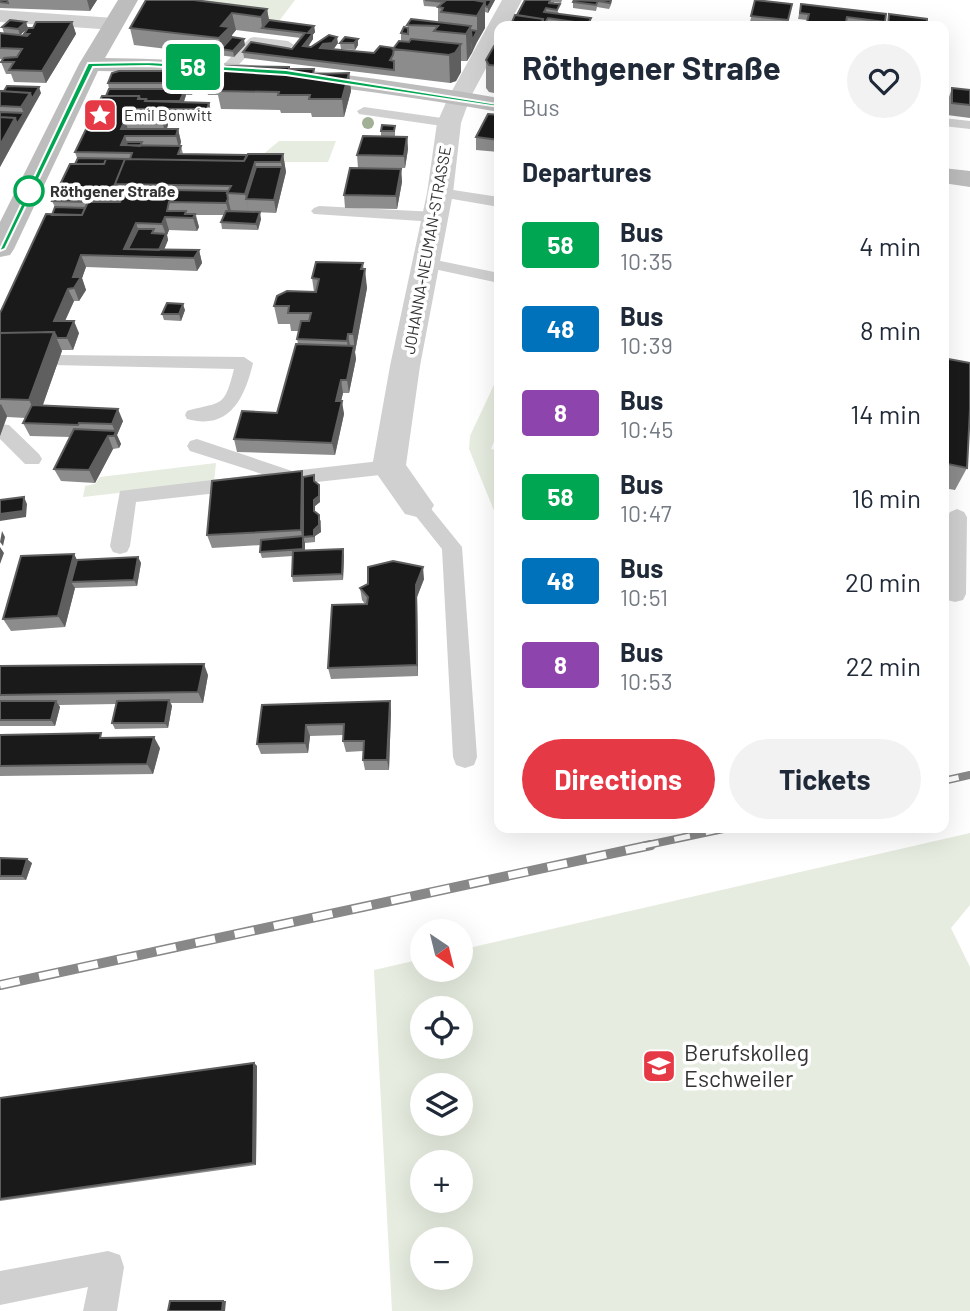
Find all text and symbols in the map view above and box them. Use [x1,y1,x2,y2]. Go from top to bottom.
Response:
line badge: 58 [162,44,224,90]
button: heart [847,44,921,118]
text: Röthgener Straße [522,47,781,87]
text: 58 [180,52,206,81]
text: Bus [522,93,560,121]
place icon: Emil Bonwitt [81,96,119,134]
place label: Emil Bonwitt [124,105,212,124]
street label: JOHANNA-NEUMAN-STRASSE [399,144,454,356]
text: Departures [522,156,652,187]
marker: Röthgener Straße [14,176,44,206]
place label: Röthgener Straße [50,181,176,200]
text: Bus [620,216,663,247]
text: 58 [548,230,573,259]
text: 4 min [859,230,921,261]
text: 10:35 [620,247,673,275]
text: Bus [620,300,663,331]
text: 48 [547,314,574,343]
text: 8 min [860,314,921,345]
text: 10:39 [620,331,673,359]
text: Bus [620,384,663,415]
text: 8 [554,398,567,427]
text: 14 min [850,398,921,429]
text: 10:45 [620,415,673,443]
text: Bus [620,468,663,499]
text: 58 [548,482,573,511]
text: 16 min [851,482,921,513]
text: 10:47 [620,499,672,527]
text: Bus [620,552,663,583]
text: 48 [547,566,574,595]
text: 20 min [845,566,921,597]
text: 10:51 [620,583,668,611]
text: Bus [620,636,663,667]
text: 8 [554,650,567,679]
text: 22 min [846,650,921,681]
text: 10:53 [620,667,673,695]
button: Directions [522,739,715,819]
button: Tickets [729,739,921,819]
north arrow [410,919,472,982]
map controls [410,919,473,1290]
button: locate [410,996,473,1059]
place label: Berufskolleg Eschweiler [684,1038,809,1092]
school or university icon: Berufskolleg Eschweiler [640,1047,678,1085]
button: layers [410,1073,473,1136]
button: + [410,1150,473,1213]
button: − [410,1227,473,1290]

